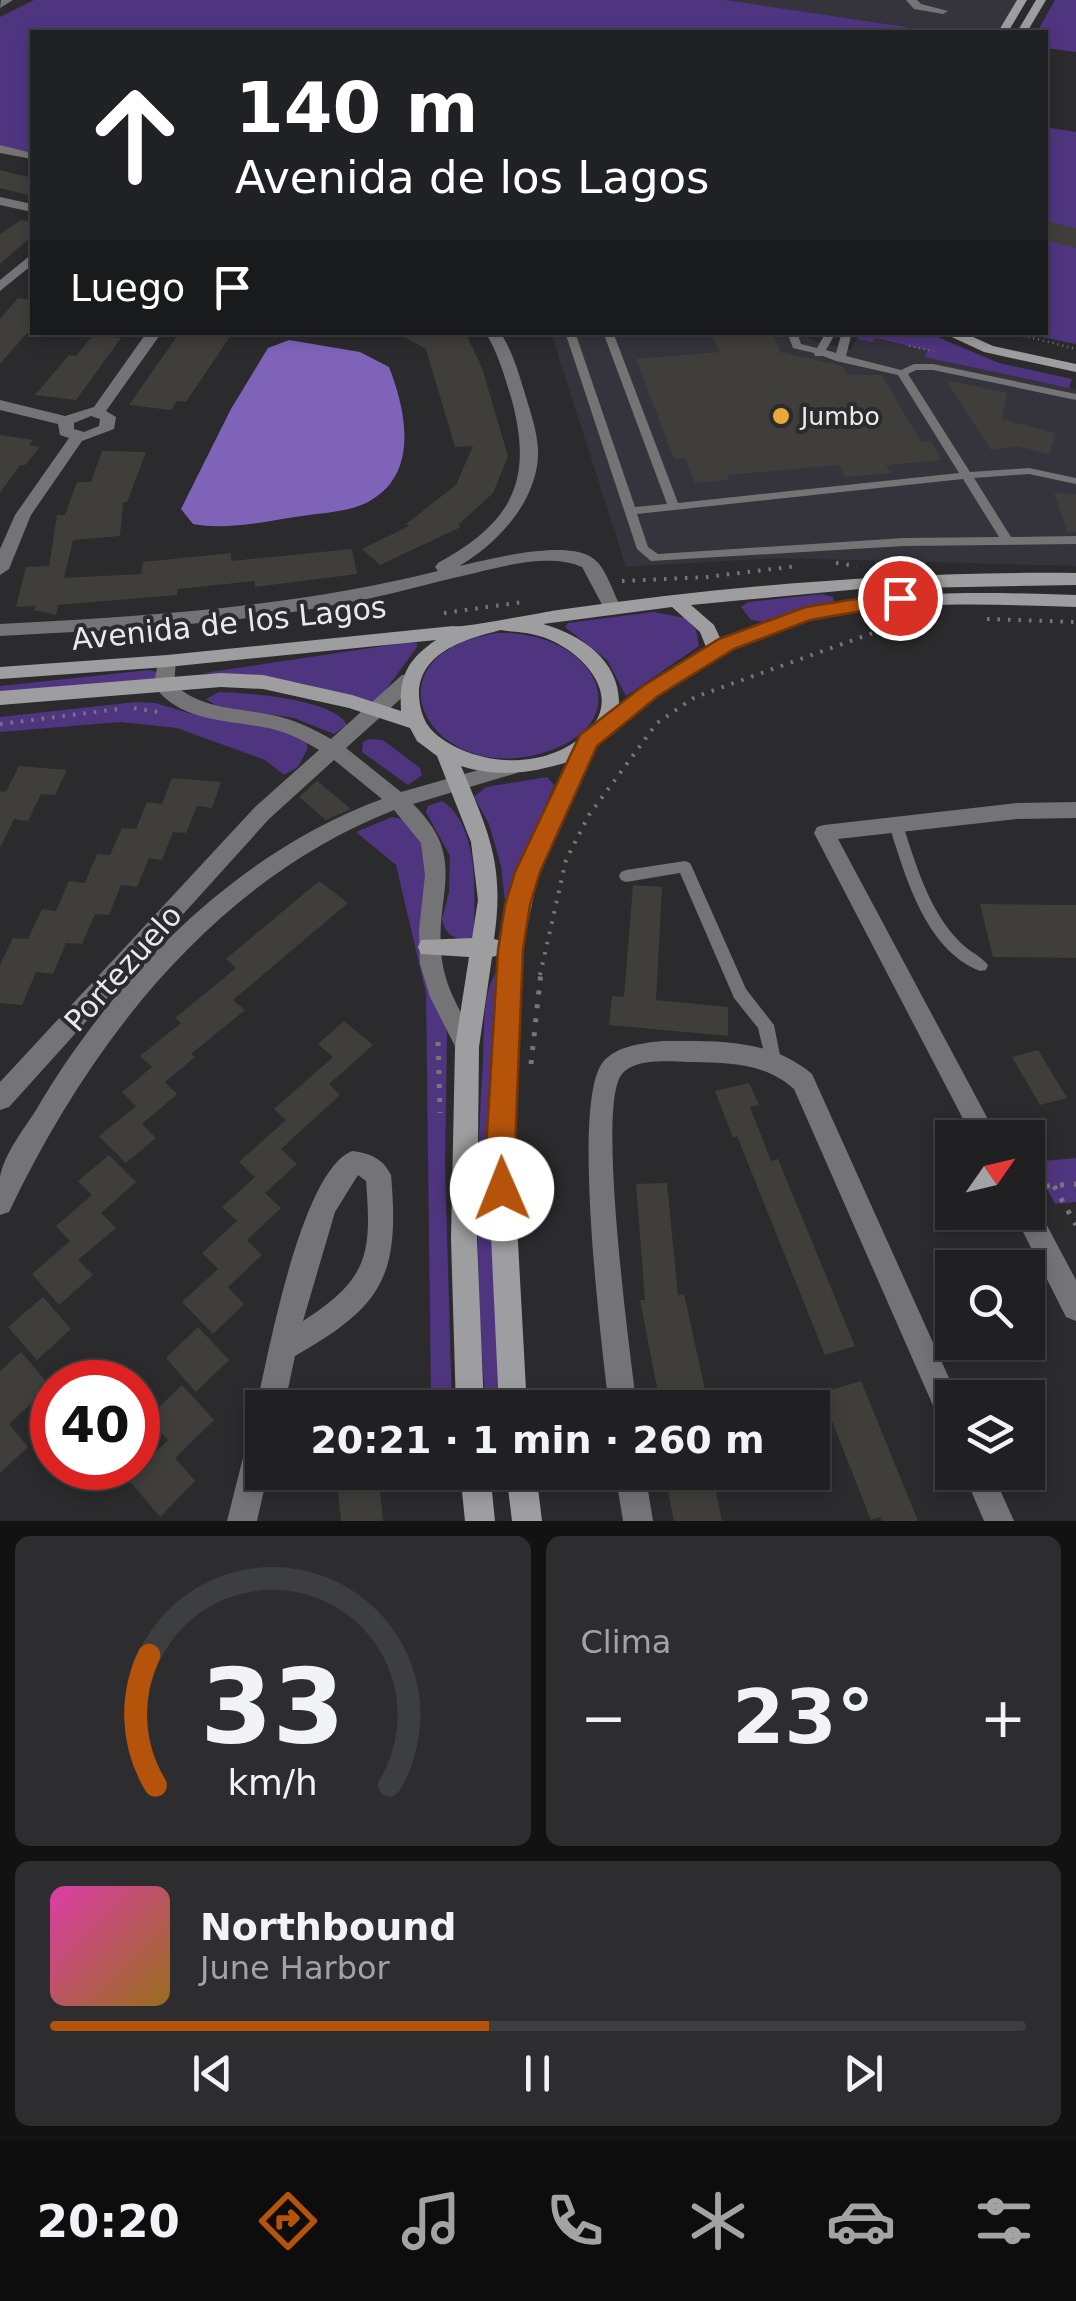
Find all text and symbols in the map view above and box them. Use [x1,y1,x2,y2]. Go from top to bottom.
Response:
text: 140 m [235,67,478,149]
icon: ahead [70,70,200,200]
text: Avenida de los Lagos [235,151,709,204]
icon: arrive [205,260,260,315]
text: Luego [70,266,185,310]
place label: Jumbo [799,402,880,431]
marker: Jumbo [770,405,792,427]
pin [858,556,943,641]
icon: arrive [873,571,928,626]
street label: Avenida de los Lagos [70,589,388,657]
street label: Portezuelo [57,898,189,1038]
north arrow [935,1120,1045,1230]
map controls [935,1120,1045,1490]
position arrow [450,1137,554,1241]
button: search [935,1250,1045,1360]
speed limit sign: 40 [30,1360,160,1490]
button: layers [935,1380,1045,1490]
text: 20:21 · 1 min · 260 m [310,1418,765,1462]
text: Clima [581,1623,671,1661]
text: 33 [200,1646,345,1768]
text: 23° [732,1673,874,1761]
text: − [581,1686,627,1750]
text: + [980,1686,1026,1750]
text: km/h [228,1762,318,1803]
text: Northbound [200,1905,456,1949]
text: June Harbor [200,1949,390,1987]
icon: previous [185,2046,240,2101]
icon: pause [510,2046,565,2101]
icon: next [836,2046,891,2101]
icon: directions [253,2186,323,2256]
icon: music [396,2186,466,2256]
icon: phone [540,2186,610,2256]
icon: climate [683,2186,753,2256]
icon: car [826,2186,896,2256]
icon: filters [969,2186,1039,2256]
text: 20:20 [37,2195,180,2248]

